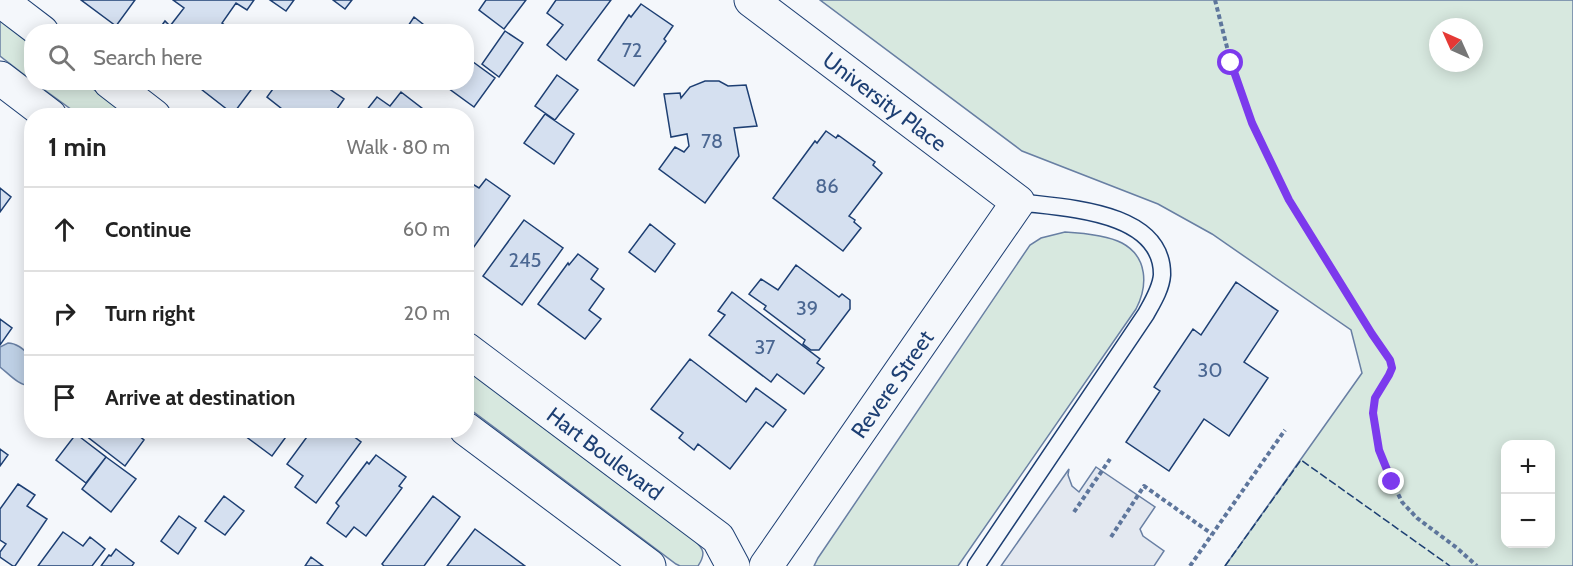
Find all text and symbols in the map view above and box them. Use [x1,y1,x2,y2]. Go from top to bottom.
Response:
north arrow [1429,18,1483,72]
search box [24,24,474,90]
house number: 72 [622,38,642,62]
icon: search [45,41,78,74]
text: Search here [93,44,202,71]
street label: University Place [817,46,952,157]
route start [1217,49,1243,75]
house number: 78 [701,129,723,153]
text: 1 min [48,131,107,163]
text: Walk · 80 m [347,135,450,159]
house number: 86 [815,174,839,198]
icon: ahead [48,213,81,246]
text: Continue [105,216,191,243]
text: 60 m [403,217,450,241]
house number: 245 [509,248,541,272]
house number: 39 [796,296,818,320]
icon: right [48,297,81,330]
text: Turn right [105,300,195,327]
text: 20 m [404,301,450,325]
street label: Revere Street [845,325,940,443]
house number: 37 [755,335,775,359]
house number: 30 [1198,358,1222,382]
icon: arrive [48,381,81,414]
text: Arrive at destination [105,384,295,411]
street label: Hart Boulevard [541,401,668,506]
map controls [1501,440,1555,548]
button: + [1501,440,1555,494]
route end [1378,468,1404,494]
button: − [1501,494,1555,548]

